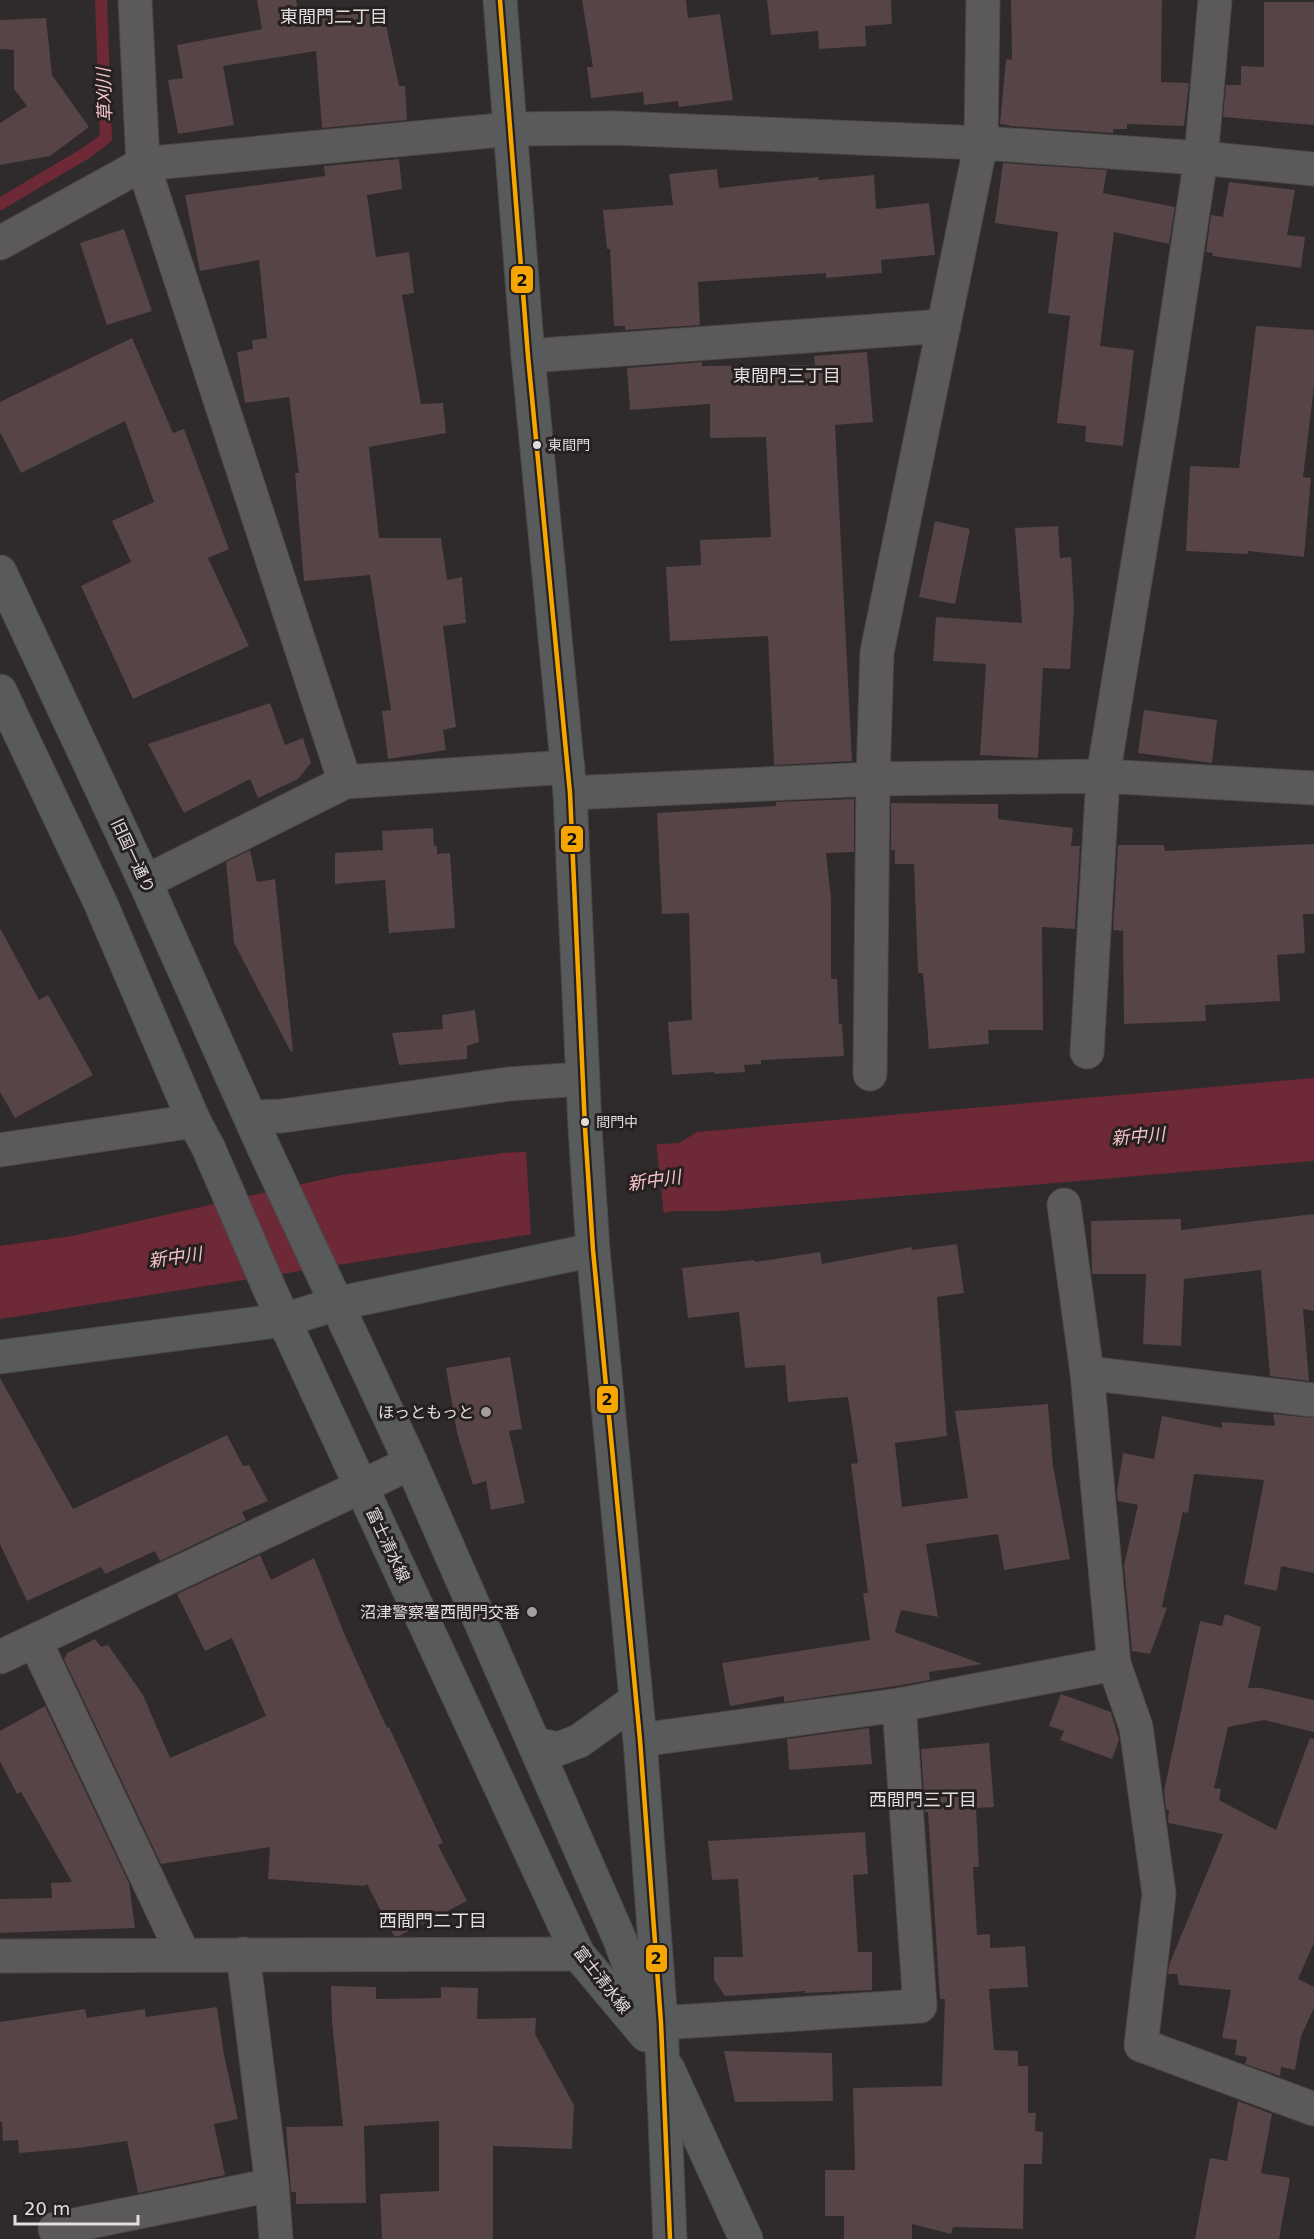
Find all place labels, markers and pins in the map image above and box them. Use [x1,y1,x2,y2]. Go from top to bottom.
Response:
place label: 東間門 [548,437,590,453]
marker: 東間門 [531,439,543,451]
place label: 間門中 [596,1114,638,1130]
marker: 間門中 [579,1116,591,1128]
place label: ほっともっと [378,1403,474,1422]
marker: ほっともっと [479,1405,493,1419]
place label: 沼津警察署西間門交番 [360,1603,520,1622]
marker: 沼津警察署西間門交番 [525,1605,539,1619]

